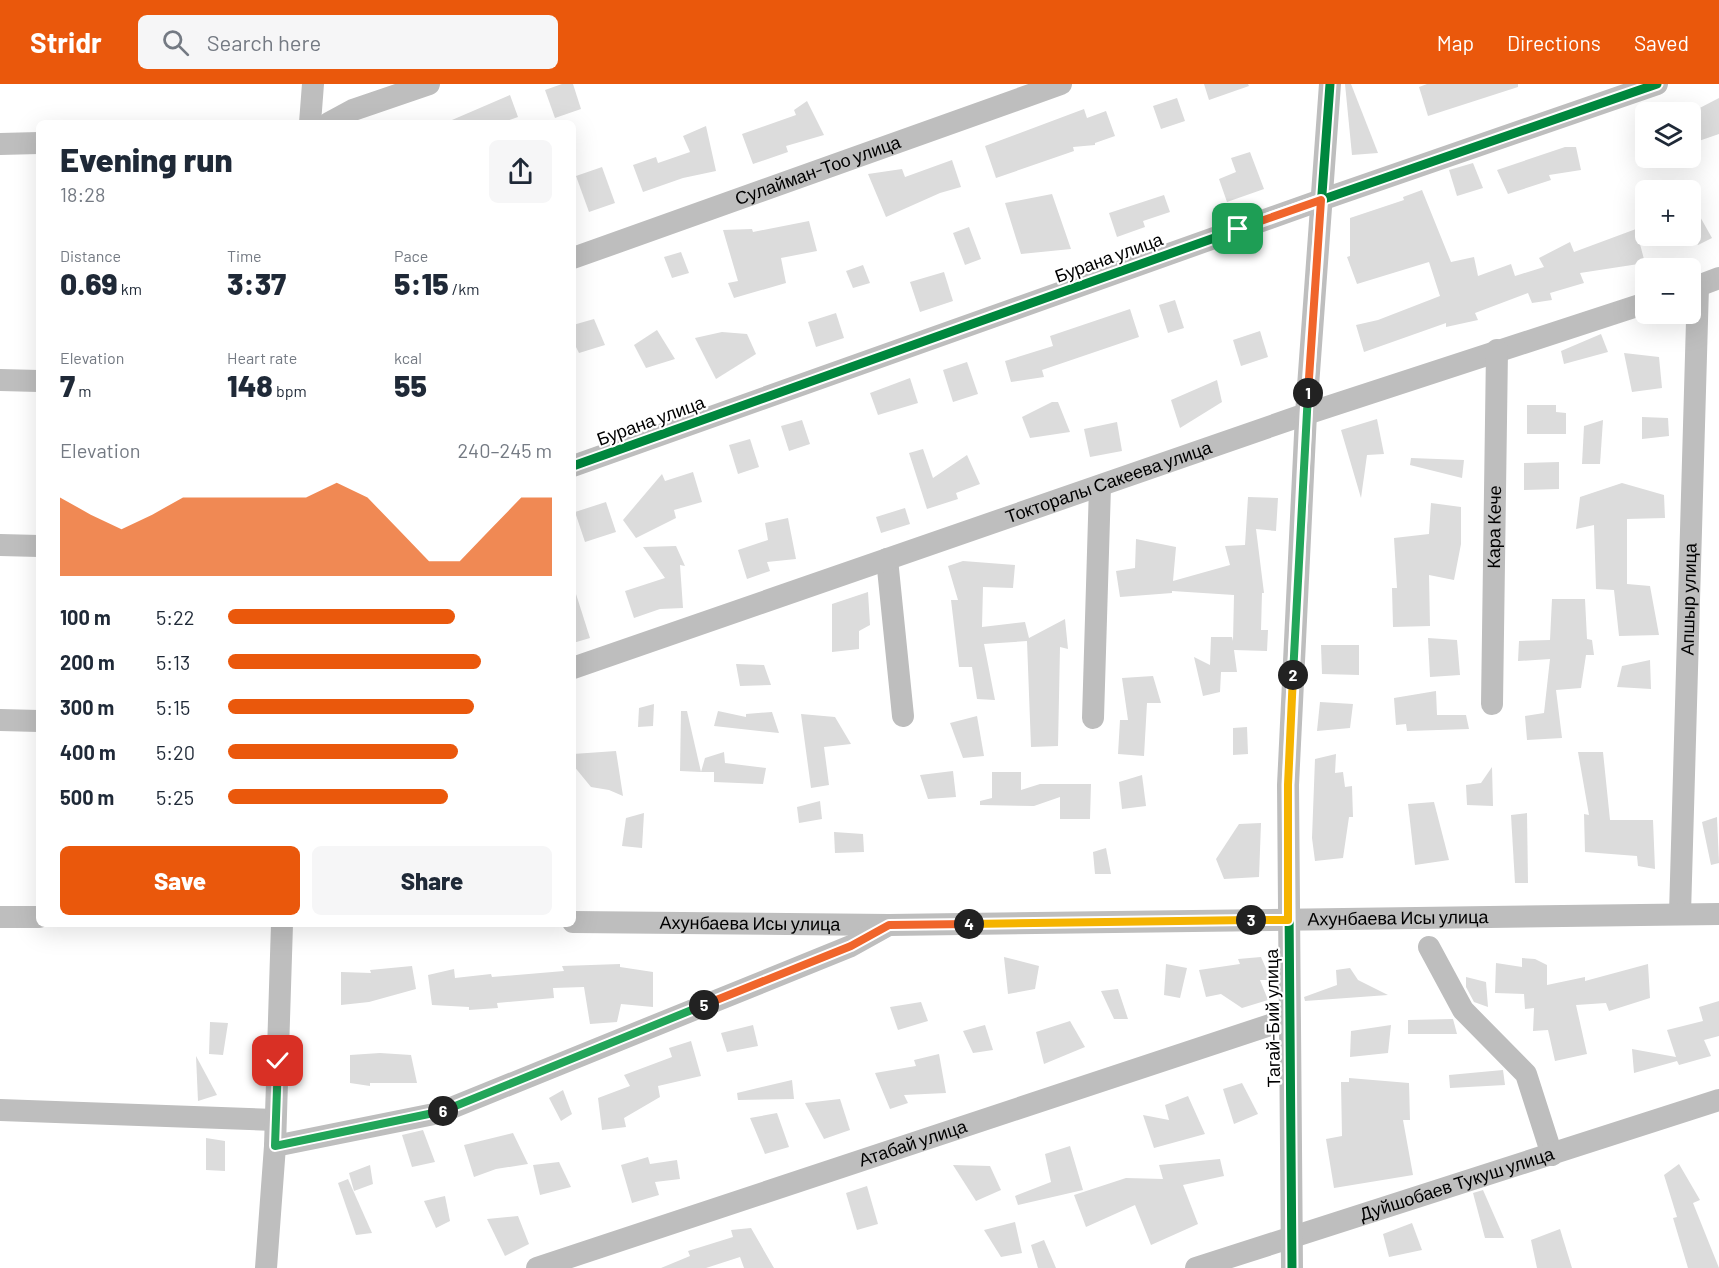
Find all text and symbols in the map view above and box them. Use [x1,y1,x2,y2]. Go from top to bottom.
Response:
search box [138,15,558,69]
text: Stridr [30,25,102,59]
icon: search [159,26,192,59]
text: Search here [207,29,321,55]
text: Map [1437,30,1474,55]
text: Directions [1507,30,1601,55]
text: Saved [1634,30,1689,55]
map controls [1635,102,1701,324]
button: layers [1635,102,1701,168]
street label: Сулайман-Тоо улица [732,130,904,209]
text: Evening run [60,139,233,179]
button: share [489,140,552,203]
button: + [1635,180,1701,246]
text: 18:28 [60,182,105,206]
pin [1212,203,1263,254]
icon: arrive [1221,212,1254,245]
street label: Бурана улица [1052,227,1167,287]
text: Distance [60,246,121,265]
text: Time [227,246,262,265]
text: Pace [394,246,428,265]
button: − [1635,258,1701,324]
text: 0.69 [60,265,118,301]
text: 3:37 [227,265,286,301]
text: 5:15 [394,265,449,301]
text: km [118,279,142,298]
text: /km [449,279,480,298]
text: Elevation [60,348,124,367]
text: Heart rate [227,348,297,367]
text: kcal [394,348,422,367]
text: 7 [60,367,75,403]
text: 148 [227,367,273,403]
text: 55 [394,367,427,403]
pin: 1 [1293,378,1323,408]
text: m [75,381,92,400]
text: bpm [273,381,307,400]
text: 1 [1305,383,1311,402]
street label: Бурана улица [594,390,709,450]
street label: Токторалы Сакеева улица [1002,435,1215,527]
text: Elevation [60,438,141,462]
text: 240–245 m [457,438,552,462]
street label: Кара Кече [1482,485,1505,569]
street label: Апшыр улица [1675,542,1701,656]
text: 100 m [60,605,111,629]
text: 5:22 [156,605,195,629]
text: 200 m [60,650,115,674]
text: 5:13 [156,650,190,674]
pin: 2 [1278,660,1308,690]
text: 2 [1289,665,1297,684]
text: 300 m [60,695,114,719]
text: 5:15 [156,695,190,719]
text: 400 m [60,740,116,764]
text: 5:20 [156,740,195,764]
text: 500 m [60,785,114,809]
text: 5:25 [156,785,194,809]
button: Save [60,846,300,915]
button: Share [312,846,552,915]
pin: 3 [1236,905,1266,935]
street label: Ахунбаева Исы улица [1307,905,1490,929]
pin: 4 [954,909,984,939]
text: 3 [1247,910,1255,929]
street label: Ахунбаева Исы улица [659,911,842,935]
text: 4 [964,914,974,933]
street label: Тагай-Бий улица [1260,948,1284,1087]
pin: 5 [689,990,719,1020]
text: 5 [700,995,708,1014]
pin [252,1035,303,1086]
icon: check [261,1044,294,1077]
pin: 6 [428,1096,458,1126]
text: 6 [439,1101,447,1120]
street label: Атабай улица [856,1114,970,1171]
street label: Дуйшобаев Тукуш улица [1357,1141,1557,1225]

